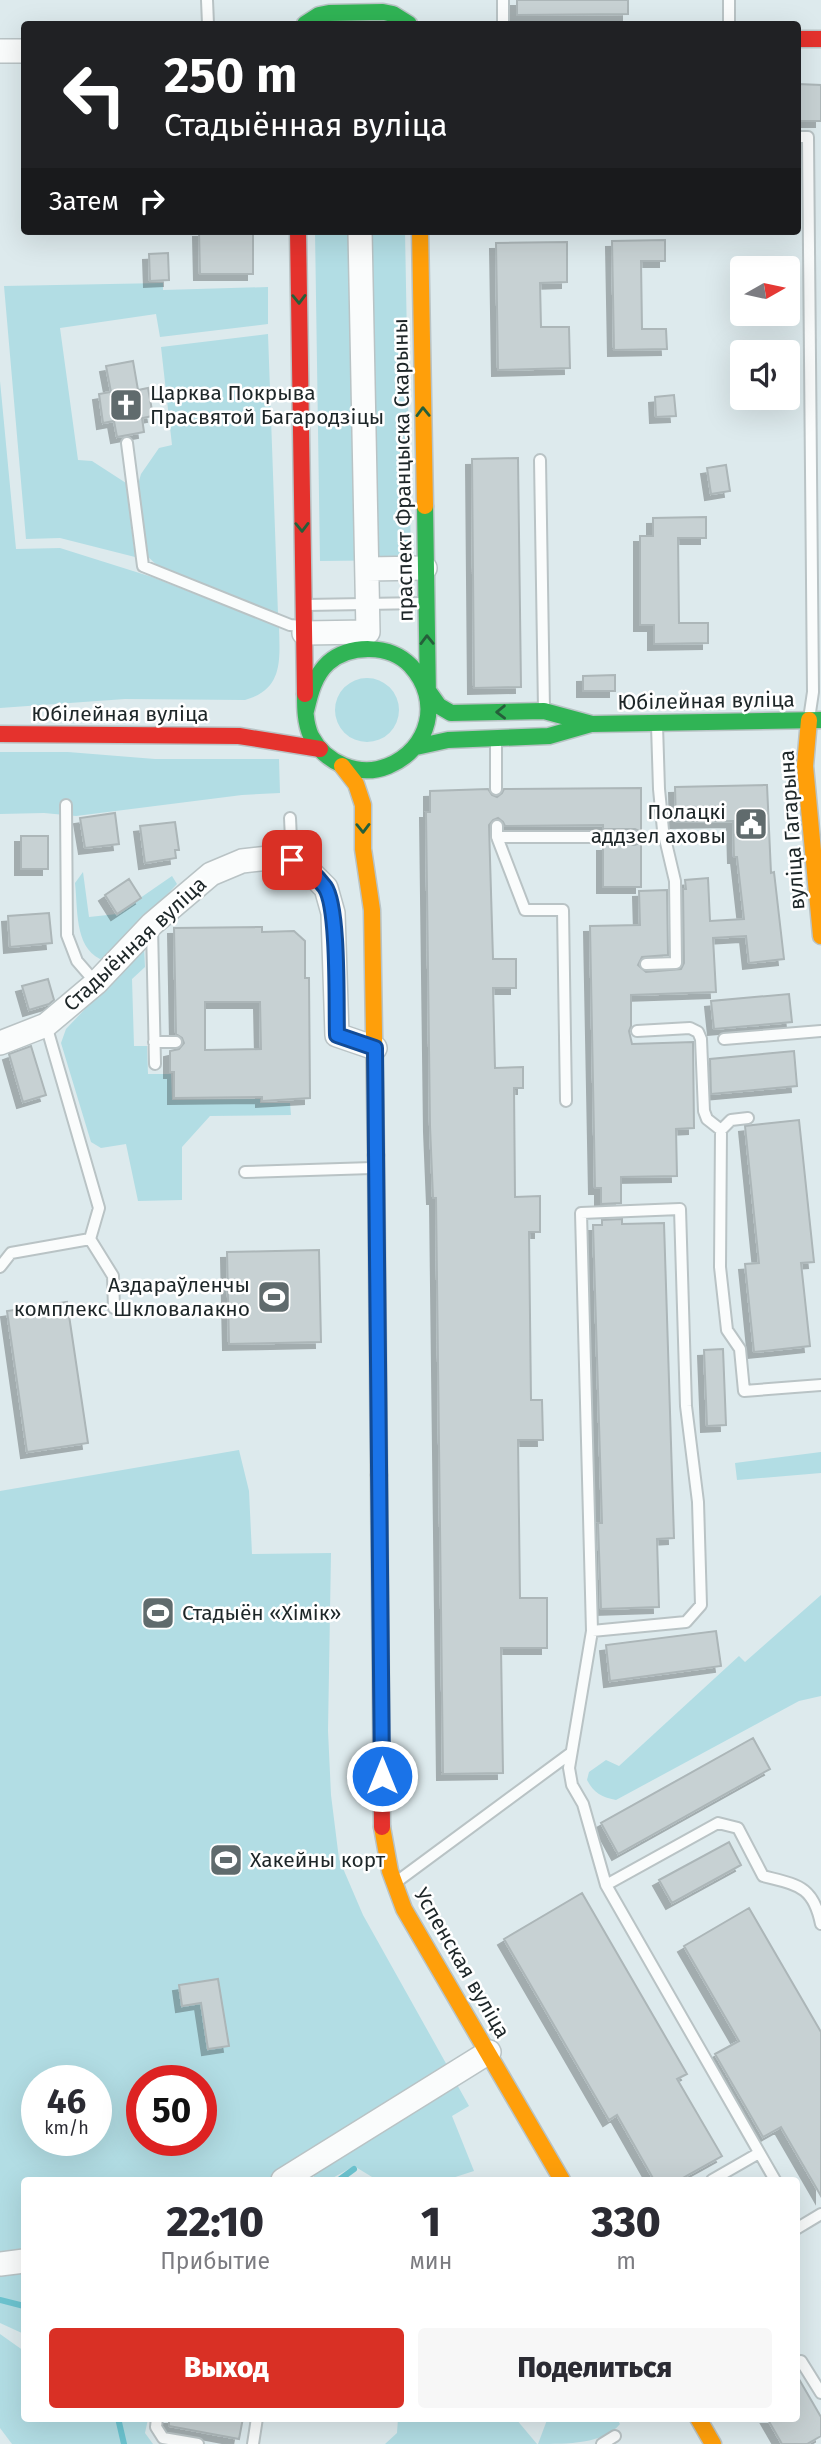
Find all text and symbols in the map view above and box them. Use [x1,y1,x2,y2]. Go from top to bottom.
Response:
text: 250 m [164,46,297,105]
icon: left [49,49,140,140]
text: Стадыённая вуліца [164,106,448,144]
icon: right [133,182,171,220]
text: Затем [49,186,119,217]
north arrow [730,256,800,326]
map controls [730,256,800,410]
one-way arrow [291,294,307,305]
street label: праспект Францыска Скарыны [387,318,419,622]
button: sound [730,340,800,410]
place label: Царква Покрыва Прасвятой Багародзіцы [150,380,384,430]
church icon: Царква Покрыва Прасвятой Багародзіцы [107,386,145,424]
one-way arrow [415,406,431,417]
one-way arrow [294,522,310,532]
one-way arrow [419,634,435,644]
street label: Юбілейная вуліца [617,686,795,716]
street label: Юбілейная вуліца [31,701,209,727]
one-way arrow [495,704,506,720]
street label: вуліца Гагарына [773,749,811,911]
place label: Полацкі аддзел аховы [591,799,726,849]
public building icon: Полацкі аддзел аховы [732,805,770,843]
one-way arrow [356,823,371,834]
pin [262,830,322,890]
icon: arrive [273,841,311,879]
street label: Стадыённая вуліца [58,871,212,1017]
place label: Аздараўленчы комплекс Шкловалакно [14,1272,250,1322]
sports icon: Аздараўленчы комплекс Шкловалакно [255,1278,293,1316]
sports icon: Стадыён «Хімік» [139,1594,177,1632]
place label: Стадыён «Хімік» [182,1600,342,1626]
position arrow [345,1739,419,1813]
sports icon: Хакейны корт [207,1841,245,1879]
place label: Хакейны корт [250,1847,386,1873]
street label: Успенская вуліца [408,1883,516,2043]
speed limit sign: 50 [126,2065,217,2156]
text: 46 [47,2080,86,2122]
text: km/h [44,2117,89,2139]
text: 22:10 [166,2197,264,2247]
text: 1 [421,2197,441,2247]
text: 330 [592,2197,661,2247]
text: Прибытие [160,2247,270,2275]
text: мин [409,2247,452,2275]
text: m [616,2247,636,2275]
button: Выход [49,2328,404,2408]
button: Поделиться [418,2328,772,2408]

